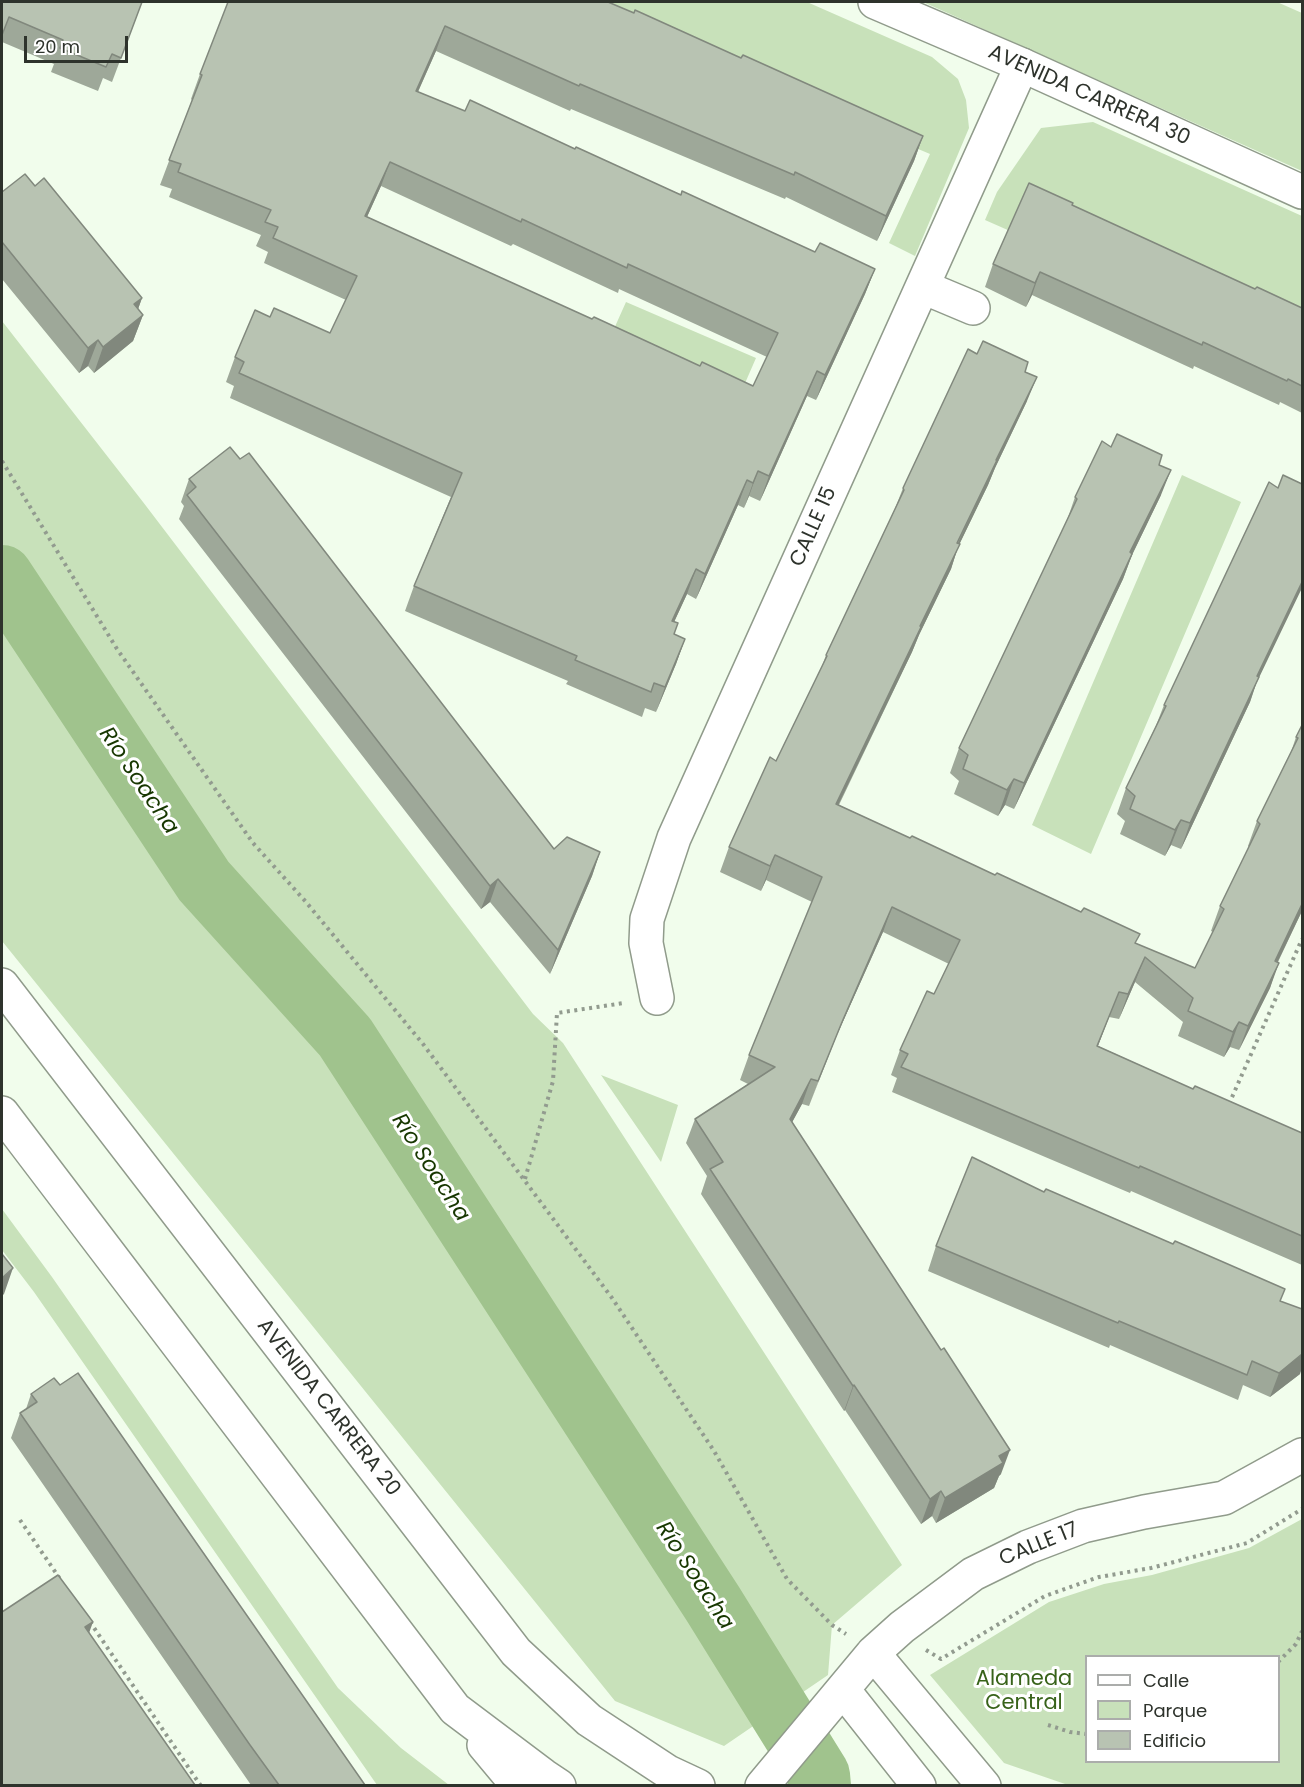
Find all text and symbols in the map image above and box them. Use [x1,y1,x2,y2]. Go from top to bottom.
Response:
scale bar [27,24,130,62]
text: 20 m [35,34,80,59]
street label: AVENIDA CARRERA 30 [984,40,1194,152]
street label: CALLE 15 [785,483,843,571]
water label: Río Soacha [93,722,183,840]
water label: Río Soacha [385,1109,475,1227]
street label: AVENIDA CARRERA 20 [251,1314,405,1502]
water label: Río Soacha [649,1517,739,1635]
street label: CALLE 17 [996,1518,1082,1572]
legend [1085,1655,1280,1763]
park label: Alameda Central [976,1667,1072,1717]
text: Calle [1143,1668,1189,1693]
text: Parque [1143,1698,1207,1723]
text: Edificio [1143,1728,1206,1753]

